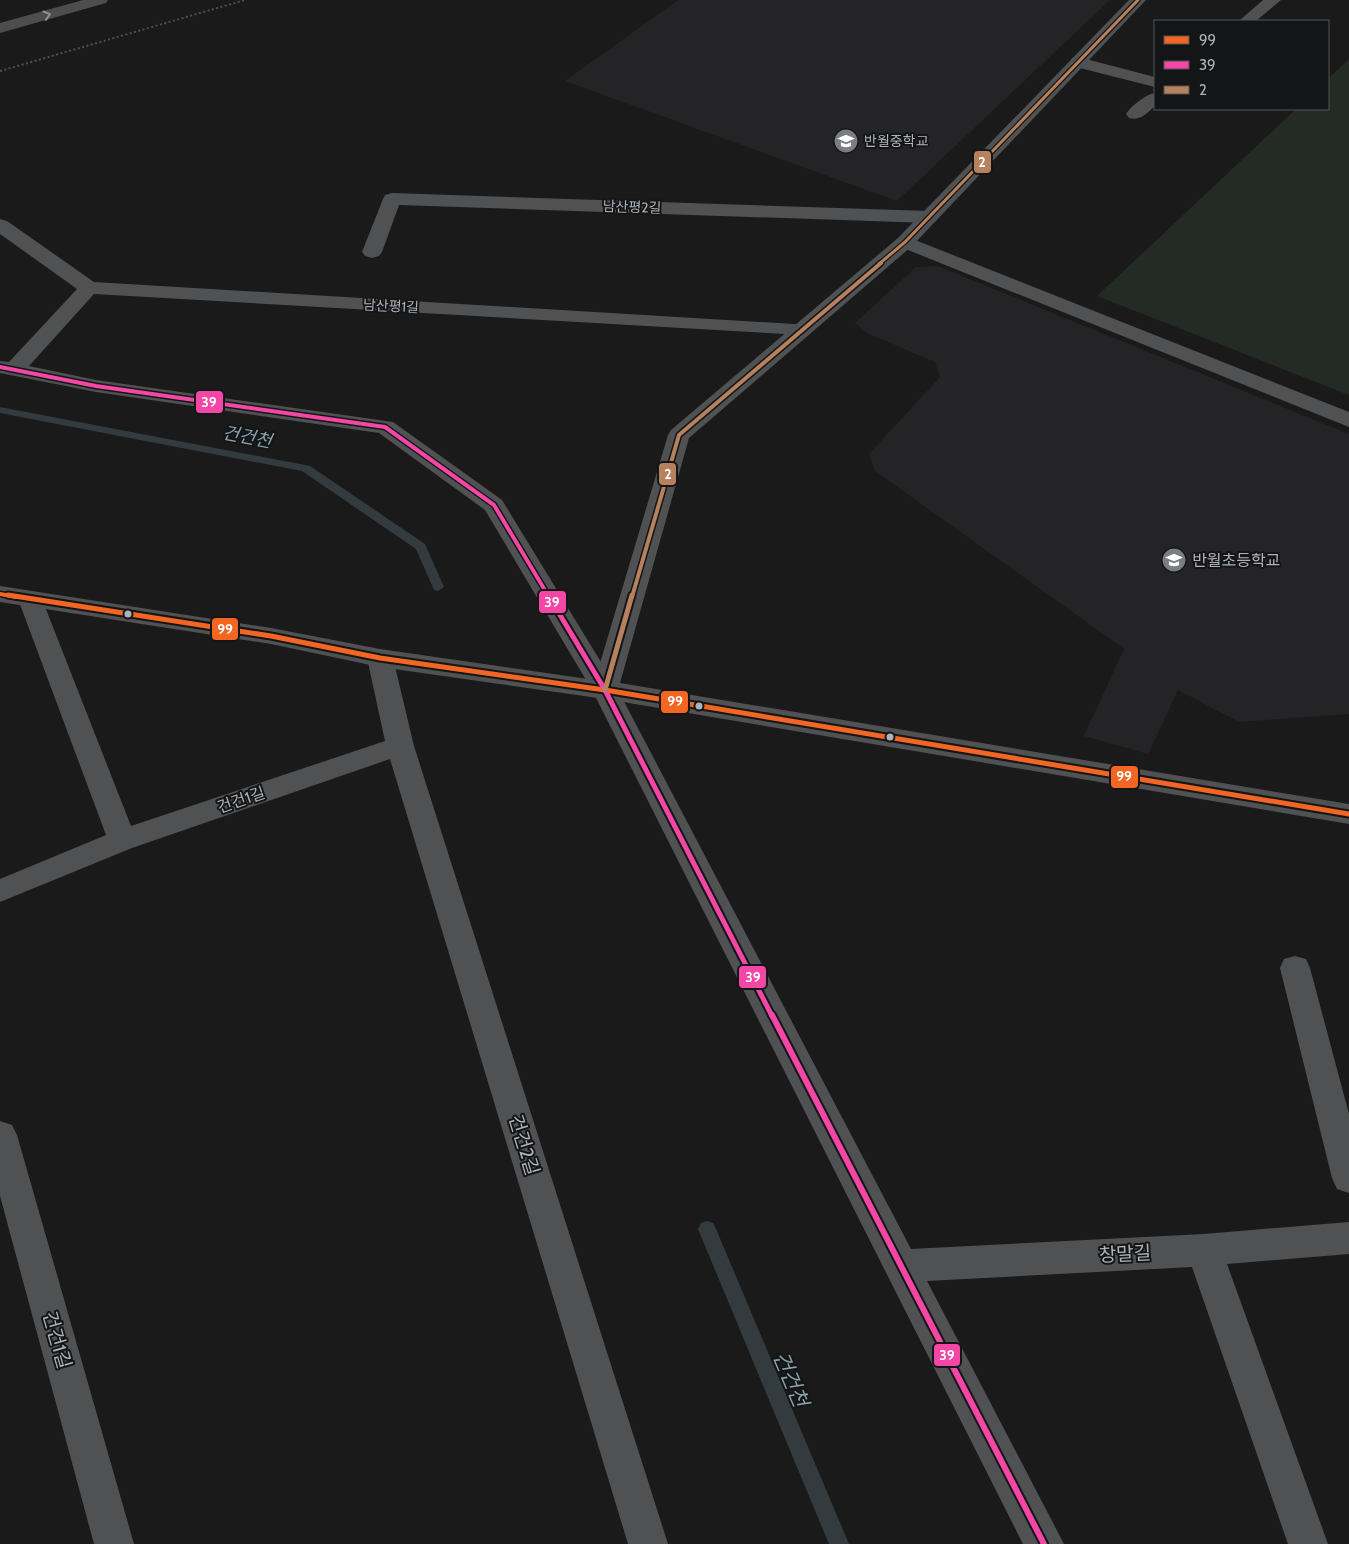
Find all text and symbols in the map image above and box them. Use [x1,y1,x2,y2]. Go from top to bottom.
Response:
one-way arrow [42,10,51,20]
legend [1154,20,1329,110]
text: 99 [1199,31,1216,49]
text: 39 [1199,56,1216,74]
text: 2 [1199,81,1207,99]
school or university icon: 반월중학교 [833,128,859,154]
place label: 반월중학교 [864,132,929,150]
line badge: 2 [973,150,992,174]
text: 2 [978,153,986,171]
street label: 남산평2길 [602,197,662,217]
street label: 남산평1길 [363,296,419,316]
line badge: 39 [195,390,224,414]
text: 39 [201,393,217,411]
water label: 건건천 [221,421,276,453]
line badge: 2 [658,462,677,486]
text: 2 [664,465,672,483]
school or university icon: 반월초등학교 [1161,547,1187,573]
place label: 반월초등학교 [1192,551,1280,570]
line badge: 39 [538,590,567,614]
text: 39 [544,593,560,611]
unlabelled marker [123,609,133,619]
line badge: 99 [211,617,239,641]
text: 99 [217,620,233,638]
line badge: 99 [660,690,689,714]
text: 99 [667,692,683,710]
unlabelled marker [694,701,704,711]
unlabelled marker [885,732,895,742]
line badge: 99 [1110,765,1139,789]
text: 99 [1116,767,1132,785]
street label: 건건1길 [215,783,267,817]
line badge: 39 [738,965,767,989]
text: 39 [745,968,761,986]
street label: 건건2길 [504,1112,544,1178]
street label: 창말길 [1098,1241,1152,1267]
street label: 건건1길 [38,1309,76,1371]
line badge: 39 [933,1343,961,1367]
text: 39 [939,1346,955,1364]
water label: 건건천 [768,1347,815,1413]

